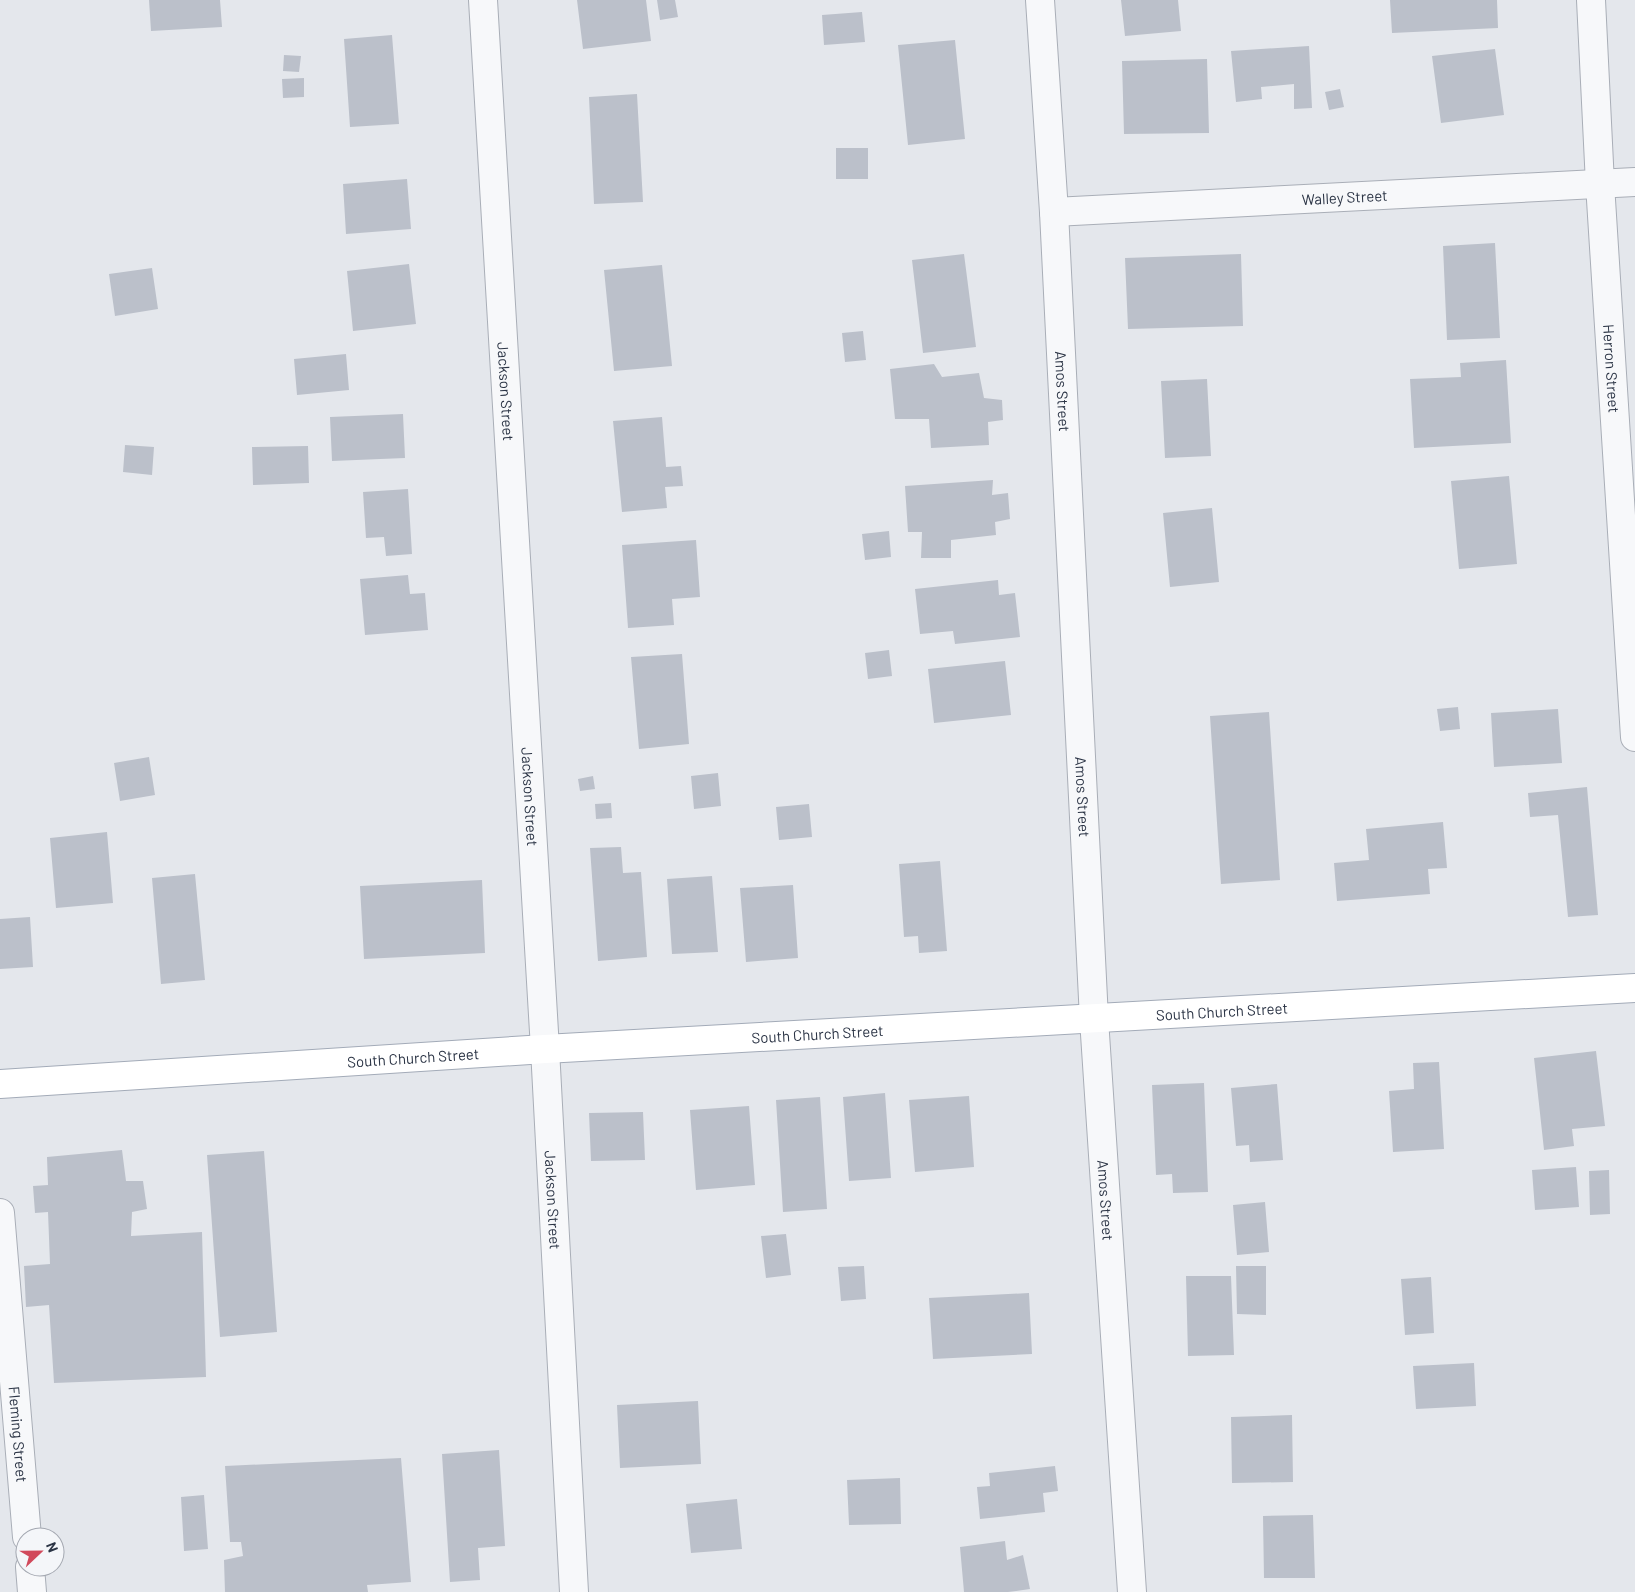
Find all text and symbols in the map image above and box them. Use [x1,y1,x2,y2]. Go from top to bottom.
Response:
street label: Walley Street [1301,186,1388,208]
street label: Herron Street [1600,323,1623,413]
street label: Jackson Street [494,341,518,441]
street label: Amos Street [1052,351,1074,432]
street label: Jackson Street [518,747,542,847]
street label: Amos Street [1072,756,1094,838]
street label: South Church Street [1155,998,1288,1024]
street label: South Church Street [751,1021,884,1046]
street label: South Church Street [347,1044,480,1071]
street label: Jackson Street [541,1150,565,1250]
street label: Amos Street [1094,1159,1118,1241]
street label: Fleming Street [5,1385,31,1483]
north arrow [15,1527,65,1577]
text: N [43,1539,62,1554]

